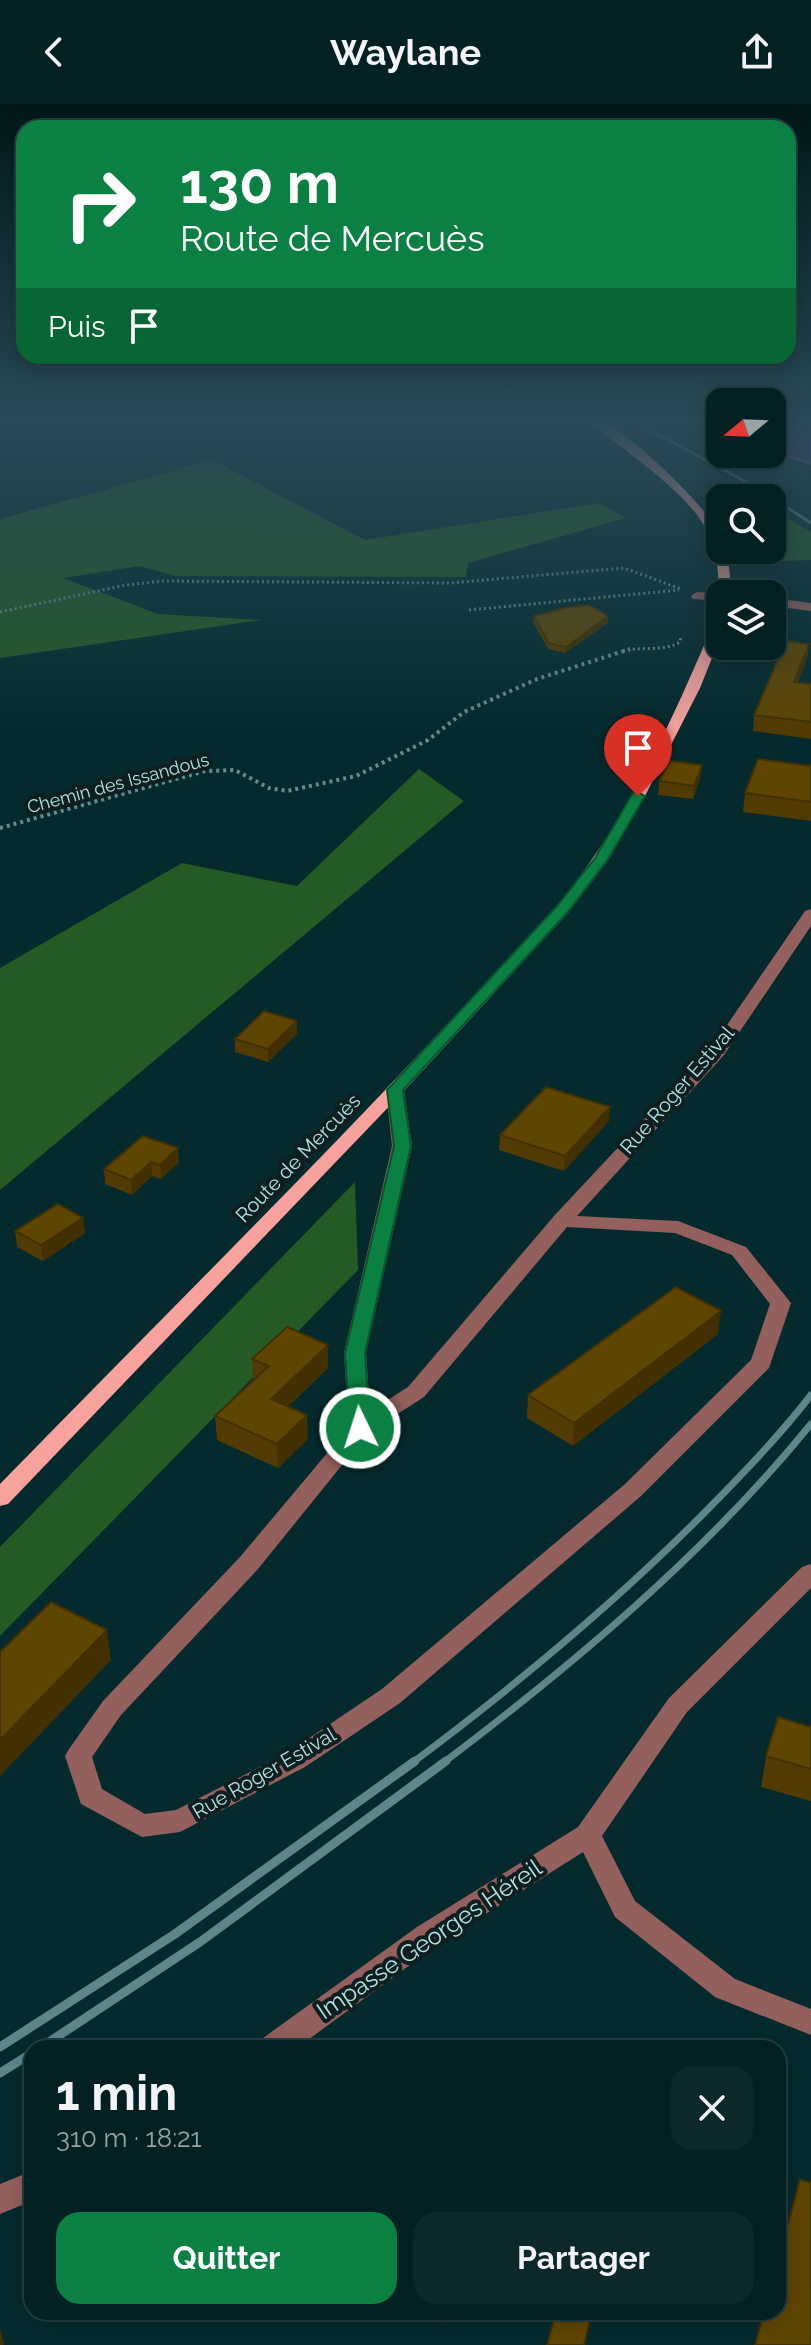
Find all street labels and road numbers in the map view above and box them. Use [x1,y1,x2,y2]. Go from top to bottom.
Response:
street label: Chemin des Issandous [25,749,211,817]
street label: Rue Roger Estival [615,1021,739,1159]
street label: Route de Mercuès [231,1089,365,1227]
street label: Rue Roger Estival [188,1722,340,1824]
street label: Impasse Georges Héreil [311,1853,547,2025]

